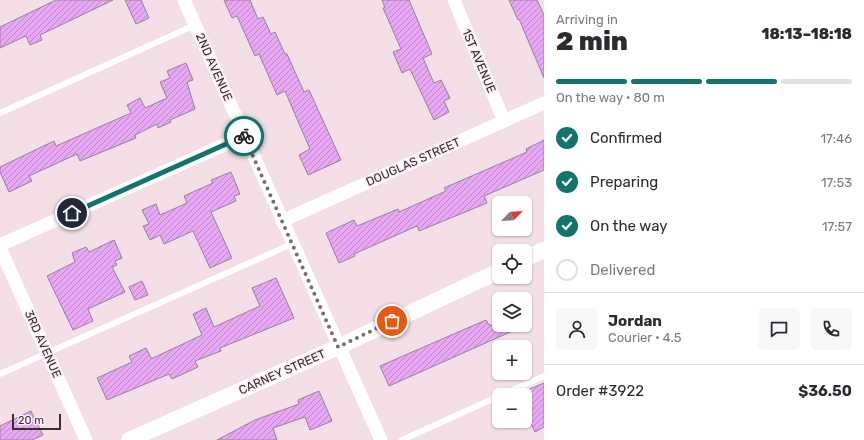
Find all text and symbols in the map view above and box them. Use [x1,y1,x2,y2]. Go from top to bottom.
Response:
text: Arriving in [556,12,618,27]
text: 18:13–18:18 [762,25,852,43]
text: 2 min [556,26,628,57]
street label: 1ST AVENUE [459,27,499,95]
street label: 2ND AVENUE [193,31,235,103]
text: On the way · 80 m [556,90,665,105]
courier [224,116,264,156]
icon: bike [233,125,255,147]
icon: check [556,127,578,149]
text: Confirmed [590,129,662,147]
text: 17:46 [821,131,852,146]
street label: DOUGLAS STREET [364,135,462,189]
icon: check [556,171,578,193]
text: Preparing [590,173,658,191]
text: 17:53 [821,175,852,190]
pin [55,196,89,230]
north arrow [492,196,532,236]
map controls [492,196,532,428]
icon: home [61,202,83,224]
icon: check [556,215,578,237]
text: On the way [590,217,668,235]
text: 17:57 [822,219,852,234]
button: locate [492,244,532,284]
text: Delivered [590,261,655,279]
button: layers [492,292,532,332]
pin [375,304,409,338]
street label: 3RD AVENUE [22,308,64,380]
button: person [556,308,598,350]
button: chat [758,308,800,350]
button: phone [810,308,852,350]
icon: bag [381,310,403,332]
text: Jordan [608,312,662,330]
text: Courier · 4.5 [608,330,682,345]
button: + [492,340,532,380]
street label: CARNEY STREET [236,347,328,397]
text: Order #3922 [556,382,644,400]
text: $36.50 [798,382,852,400]
button: − [492,388,532,428]
scale bar [12,412,61,431]
text: 20 m [18,414,44,427]

